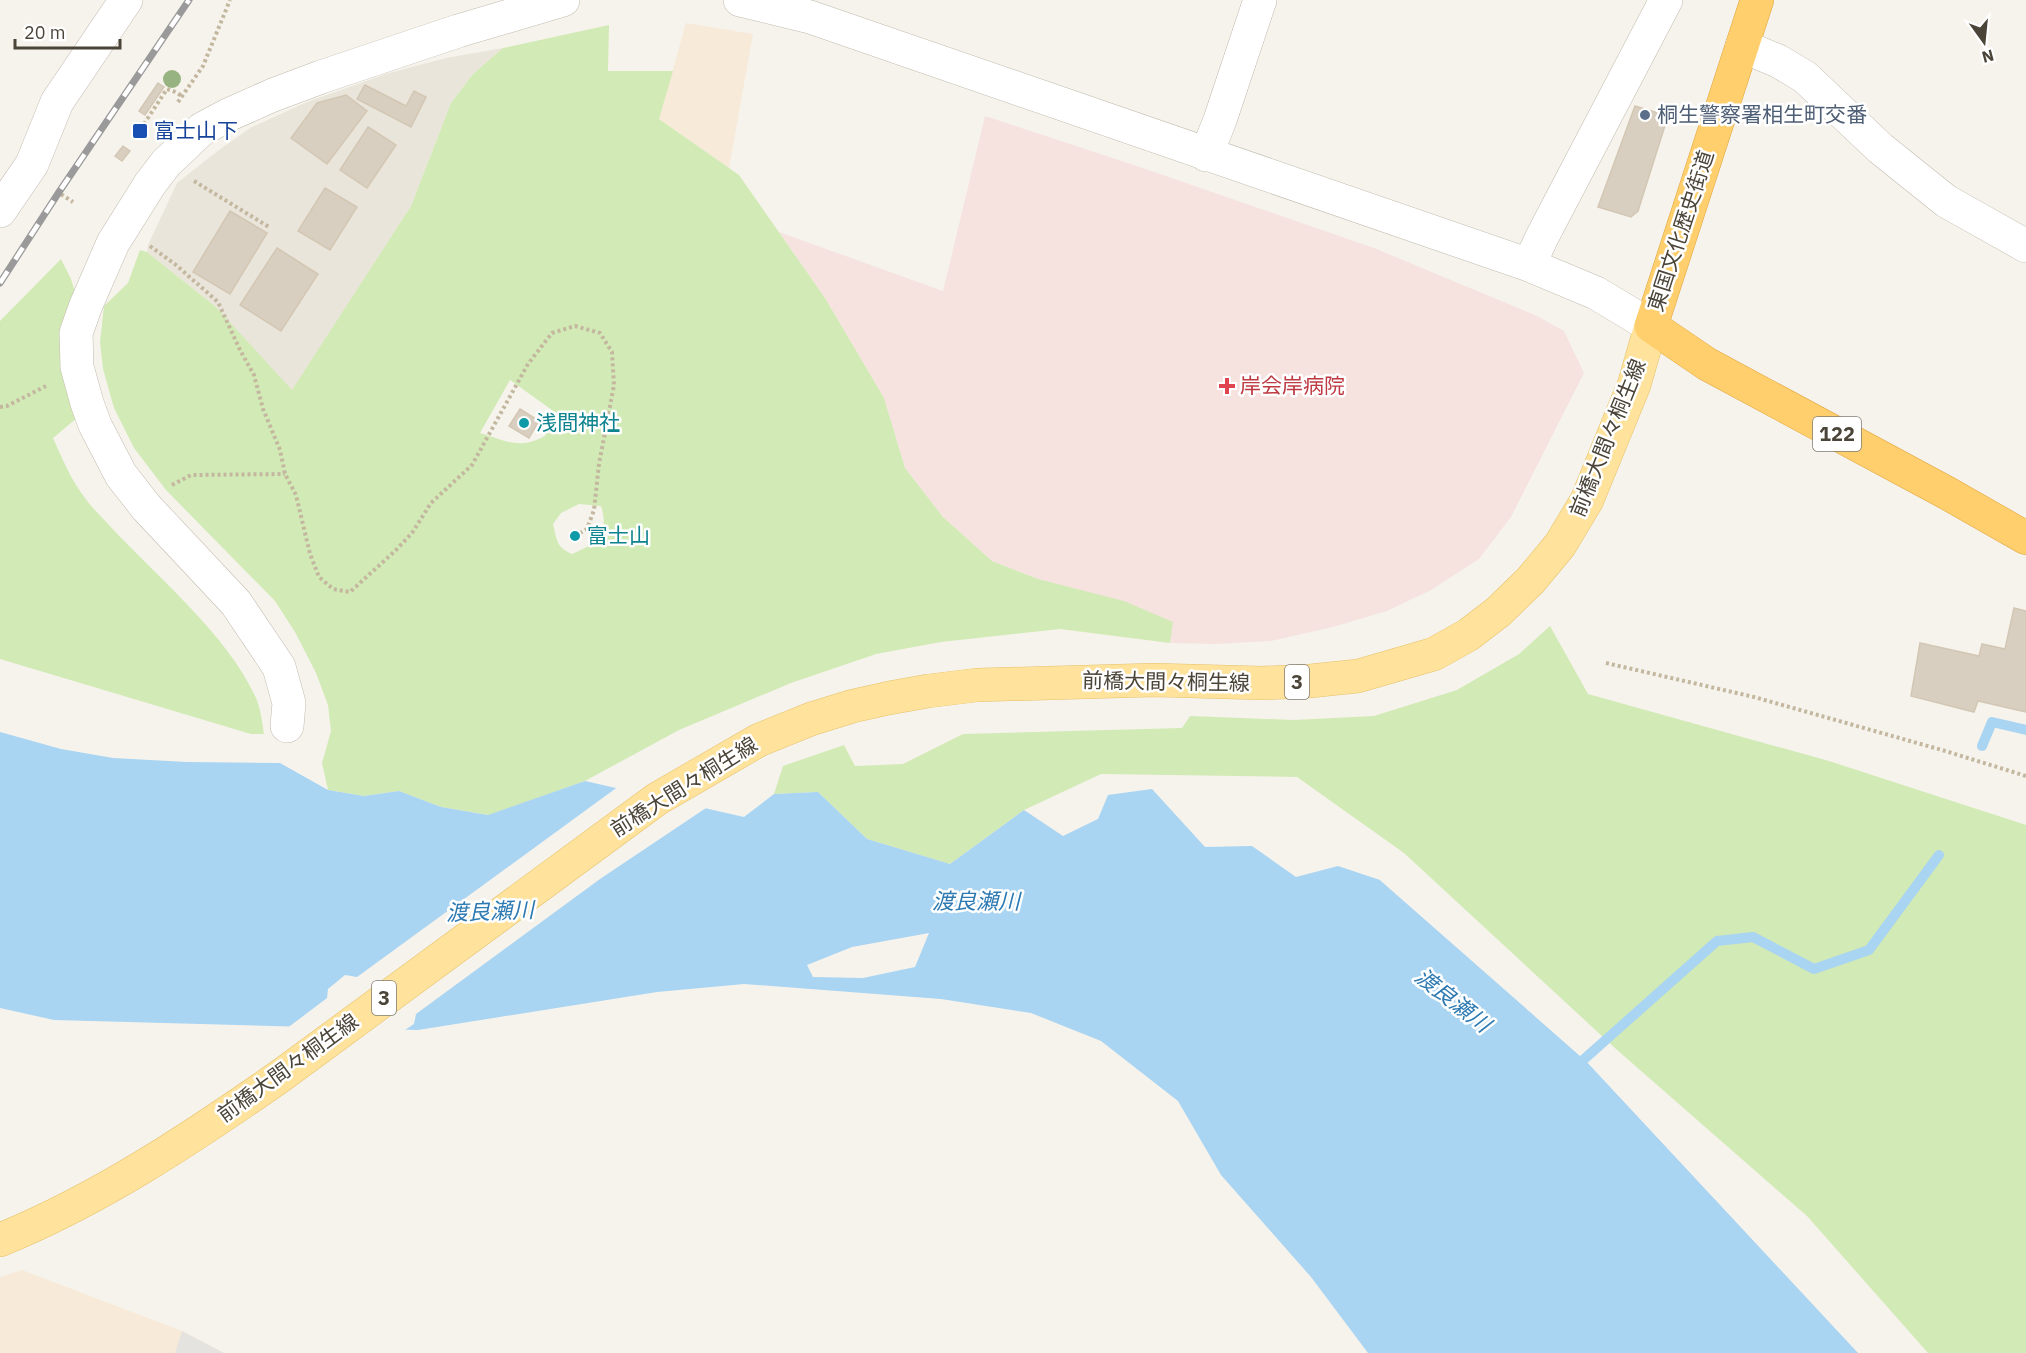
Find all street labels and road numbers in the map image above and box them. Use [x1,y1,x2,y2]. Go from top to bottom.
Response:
street label: 東国文化歴史街道 [1641,146,1719,315]
street label: 前橋大間々桐生線 [1563,354,1652,521]
road number: 122 [1813,417,1861,451]
road number: 3 [1285,665,1309,699]
street label: 前橋大間々桐生線 [1082,666,1250,696]
street label: 前橋大間々桐生線 [605,730,762,843]
road number: 3 [372,981,396,1015]
street label: 前橋大間々桐生線 [211,1006,364,1128]

